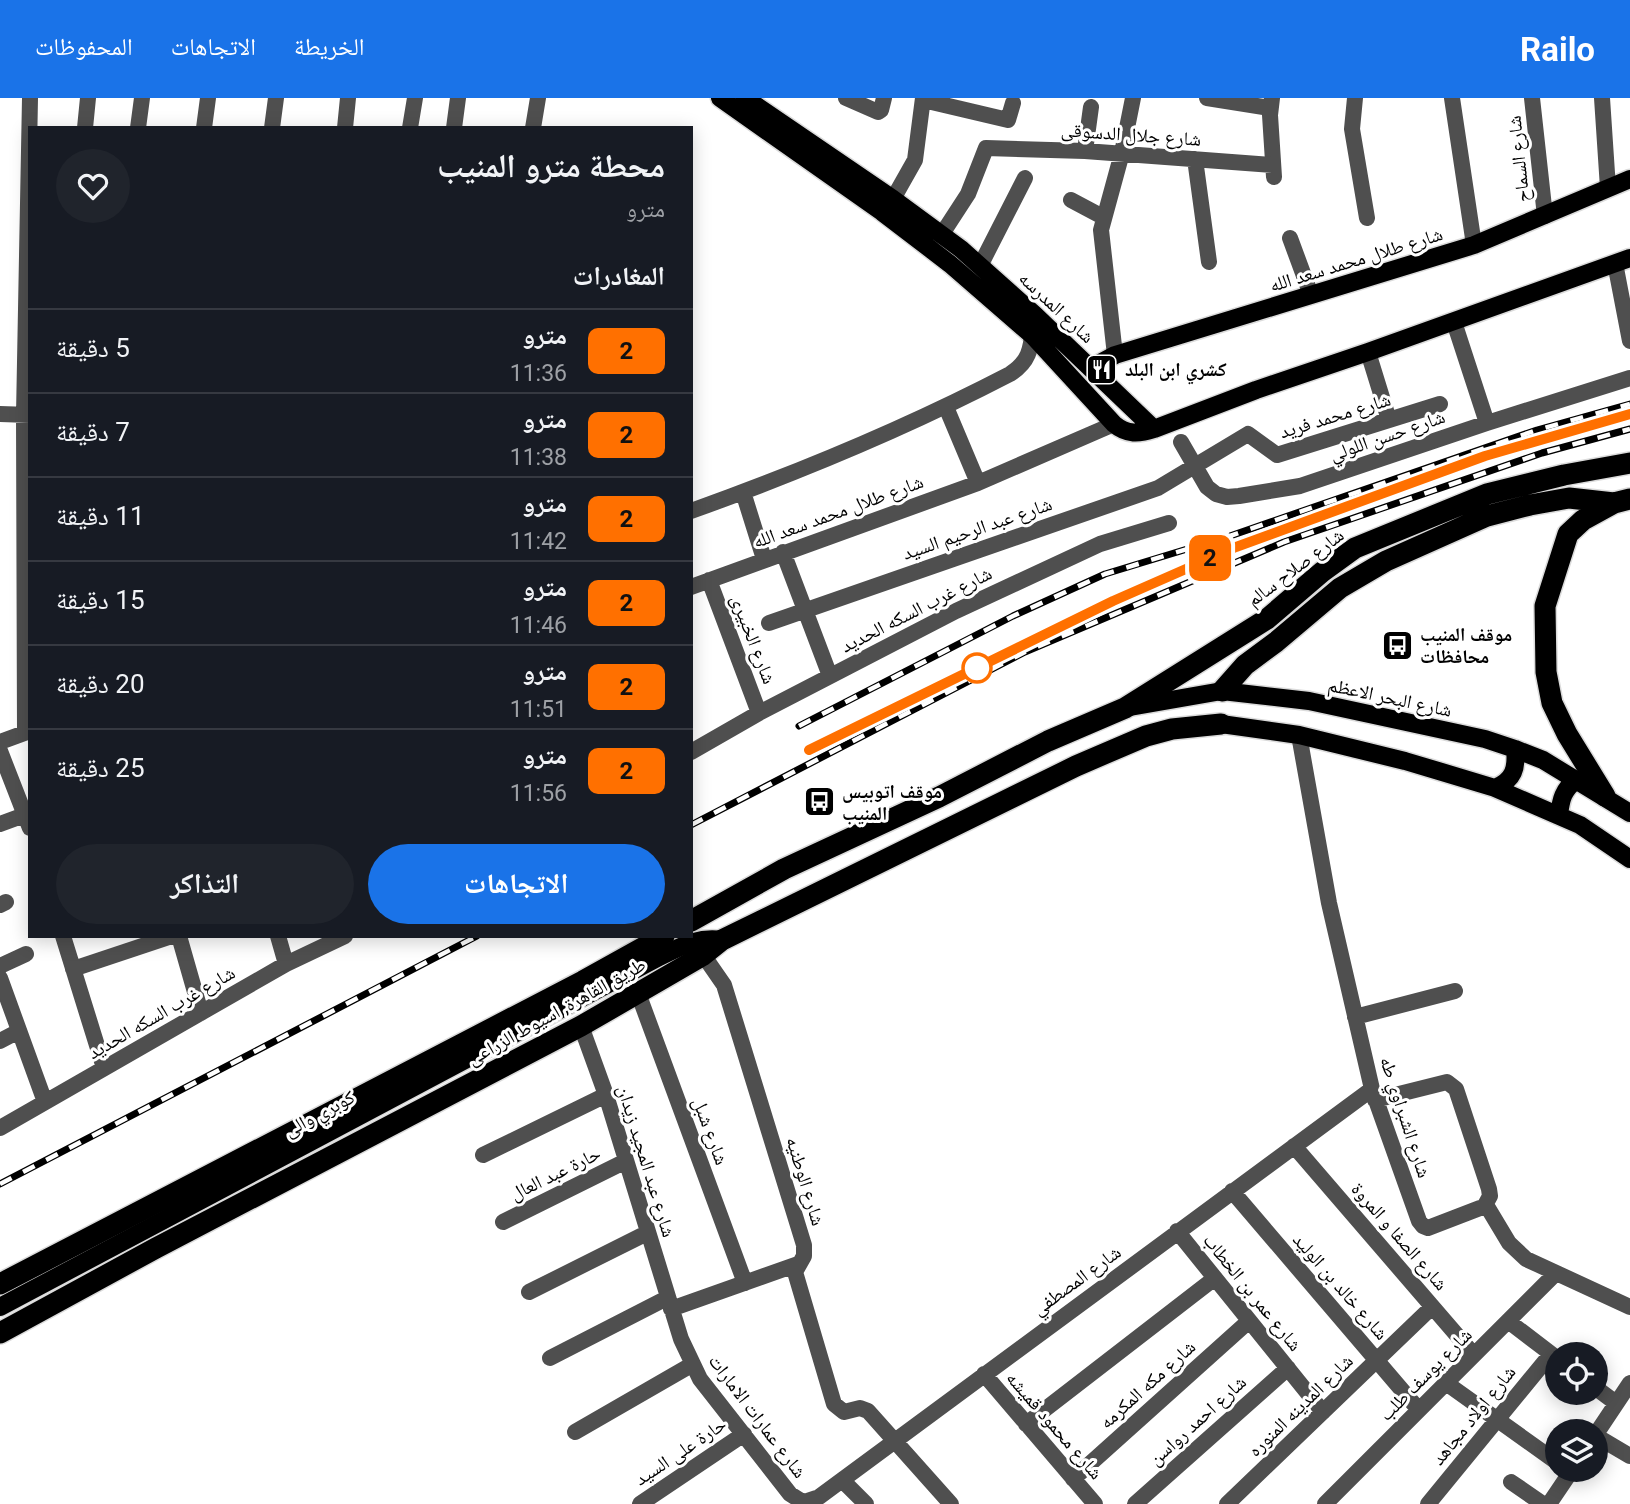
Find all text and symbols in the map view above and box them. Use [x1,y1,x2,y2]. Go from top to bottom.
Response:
text: Railo [1520,30,1595,69]
text: المحفوظات [35,33,133,61]
text: الاتجاهات [171,33,256,61]
text: الخريطة [294,33,365,61]
street label: شارع السماح [1503,115,1534,203]
street label: شارع جلال الدسوقى [1060,118,1202,151]
text: محطة مترو المنيب [437,146,665,185]
button: heart [56,149,130,223]
text: مترو [626,196,665,223]
street label: شارع طلال محمد سعد الله [1267,222,1445,297]
text: المغادرات [573,261,665,291]
street label: شارع المدرسه [1014,267,1099,348]
text: مترو [522,320,567,350]
text: 5 دقيقة [56,333,130,363]
text: 2 [620,337,633,365]
restaurant icon: كشري ابن البلد [1085,352,1119,386]
place label: كشري ابن البلد [1125,358,1227,385]
text: 11:36 [510,360,567,387]
street label: شارع محمد فريد [1277,388,1393,443]
text: مترو [522,404,567,434]
street label: شارع حسن اللولي [1326,405,1449,470]
text: 7 دقيقة [56,417,130,447]
text: 2 [620,421,633,449]
text: 11:38 [510,444,567,471]
street label: شارع طلال محمد سعد الله [750,470,927,553]
text: مترو [522,488,567,518]
street label: شارع عبد الرحيم السيد [899,492,1055,566]
text: 11 دقيقة [56,501,145,531]
text: 2 [620,505,633,533]
street label: شارع صلاح سالم [1242,523,1349,612]
text: 11:42 [510,528,567,555]
line badge: 2 [1187,535,1233,581]
text: 2 [1203,544,1217,572]
street label: شارع غرب السكه الحديد [837,561,996,657]
text: مترو [522,572,567,602]
text: 15 دقيقة [56,585,145,615]
text: 2 [620,589,633,617]
street label: شارع الخبيرى [726,591,781,687]
text: 11:46 [510,612,567,639]
place label: موقف المنيب محافظات [1420,623,1512,668]
bus stop icon: موقف المنيب محافظات [1380,628,1414,662]
unlabelled marker [962,653,992,683]
text: مترو [522,656,567,686]
text: 20 دقيقة [56,669,145,699]
text: 2 [620,673,633,701]
street label: شارع البحر الاعظم [1326,673,1454,723]
text: 11:51 [510,696,567,723]
text: مترو [522,740,567,770]
text: 25 دقيقة [56,753,145,783]
text: 2 [620,757,633,785]
text: 11:56 [510,780,567,807]
place label: موقف اتوبيس المنيب [842,780,942,825]
bus stop icon: موقف اتوبيس المنيب [802,785,836,819]
button: التذاكر [56,844,354,924]
button: الاتجاهات [368,844,665,924]
street label: طريق القاهرة, اسيوط الزراعى [463,953,650,1070]
street label: شارع غرب السكه الحديد [83,961,239,1064]
street label: شارع الشبراوي طه [1371,1054,1436,1182]
street label: شارع عبد المجيد زيدان [612,1082,681,1240]
street label: كوبري والى [280,1085,360,1145]
street label: شارع شبل [688,1094,733,1168]
street label: شارع الوطنيه [781,1134,830,1228]
street label: حارة عبد العال [506,1142,604,1205]
street label: شارع الصفا و المروة [1347,1178,1453,1295]
street label: شارع خالد بن الوليد [1288,1228,1393,1344]
street label: شارع عمر بن الخطاب [1198,1229,1307,1356]
street label: شارع المصطفي [1027,1240,1128,1323]
street label: شارع يوسف طلب [1374,1323,1477,1426]
street label: شارع مكه المكرمه [1094,1335,1200,1434]
map controls [1545,1342,1608,1482]
button: locate [1545,1342,1608,1405]
street label: شارع المدينه المنوره [1243,1349,1358,1461]
street label: شارع عمارات الامارات [704,1350,812,1483]
street label: شارع اولاد مجاهد [1426,1361,1521,1470]
street label: شارع محمود قميشه [1002,1367,1108,1484]
street label: شارع احمد رواسن [1144,1371,1251,1470]
street label: حارة على السيد [630,1412,731,1491]
button: layers [1545,1419,1608,1482]

